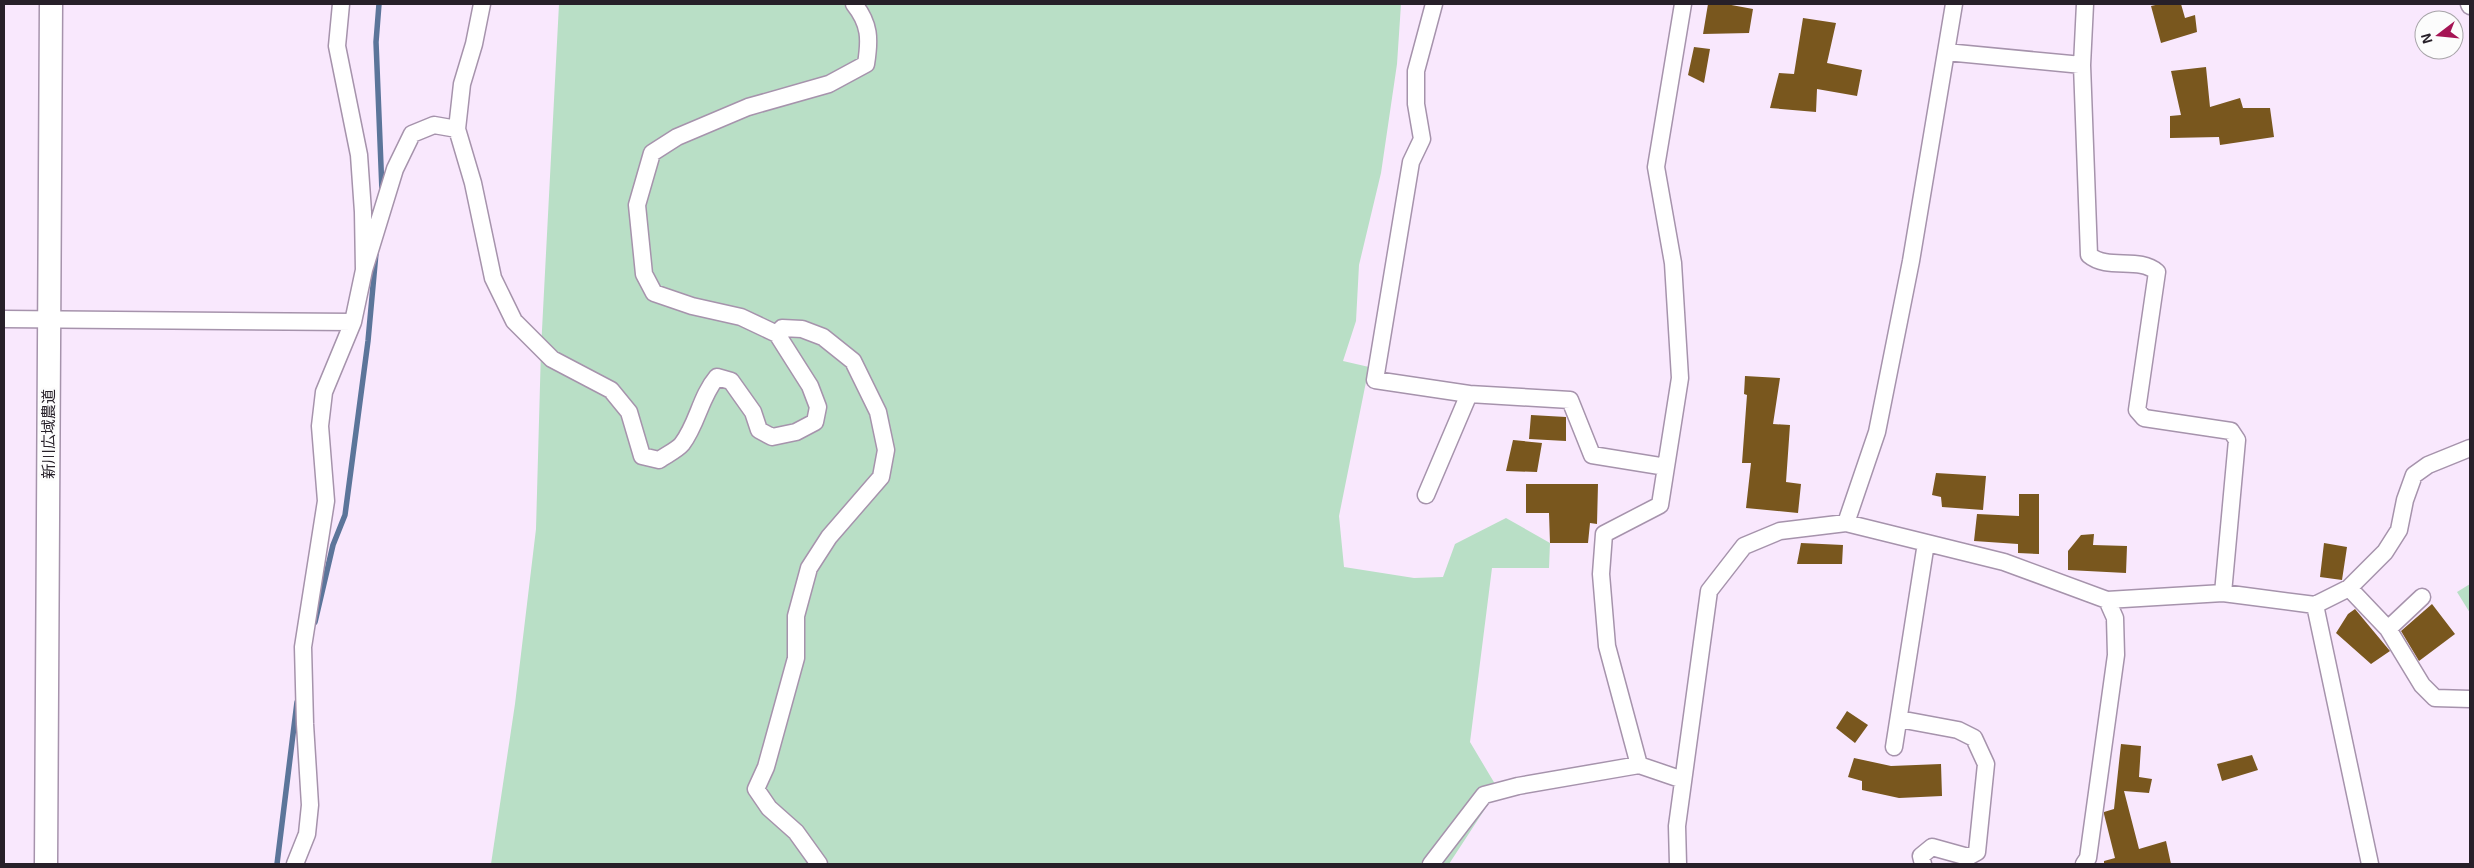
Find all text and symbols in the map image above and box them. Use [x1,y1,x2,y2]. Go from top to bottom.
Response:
north arrow [2414,10,2464,60]
text: N [2416,32,2436,46]
street label: 新川広域農道 [39,389,57,479]

